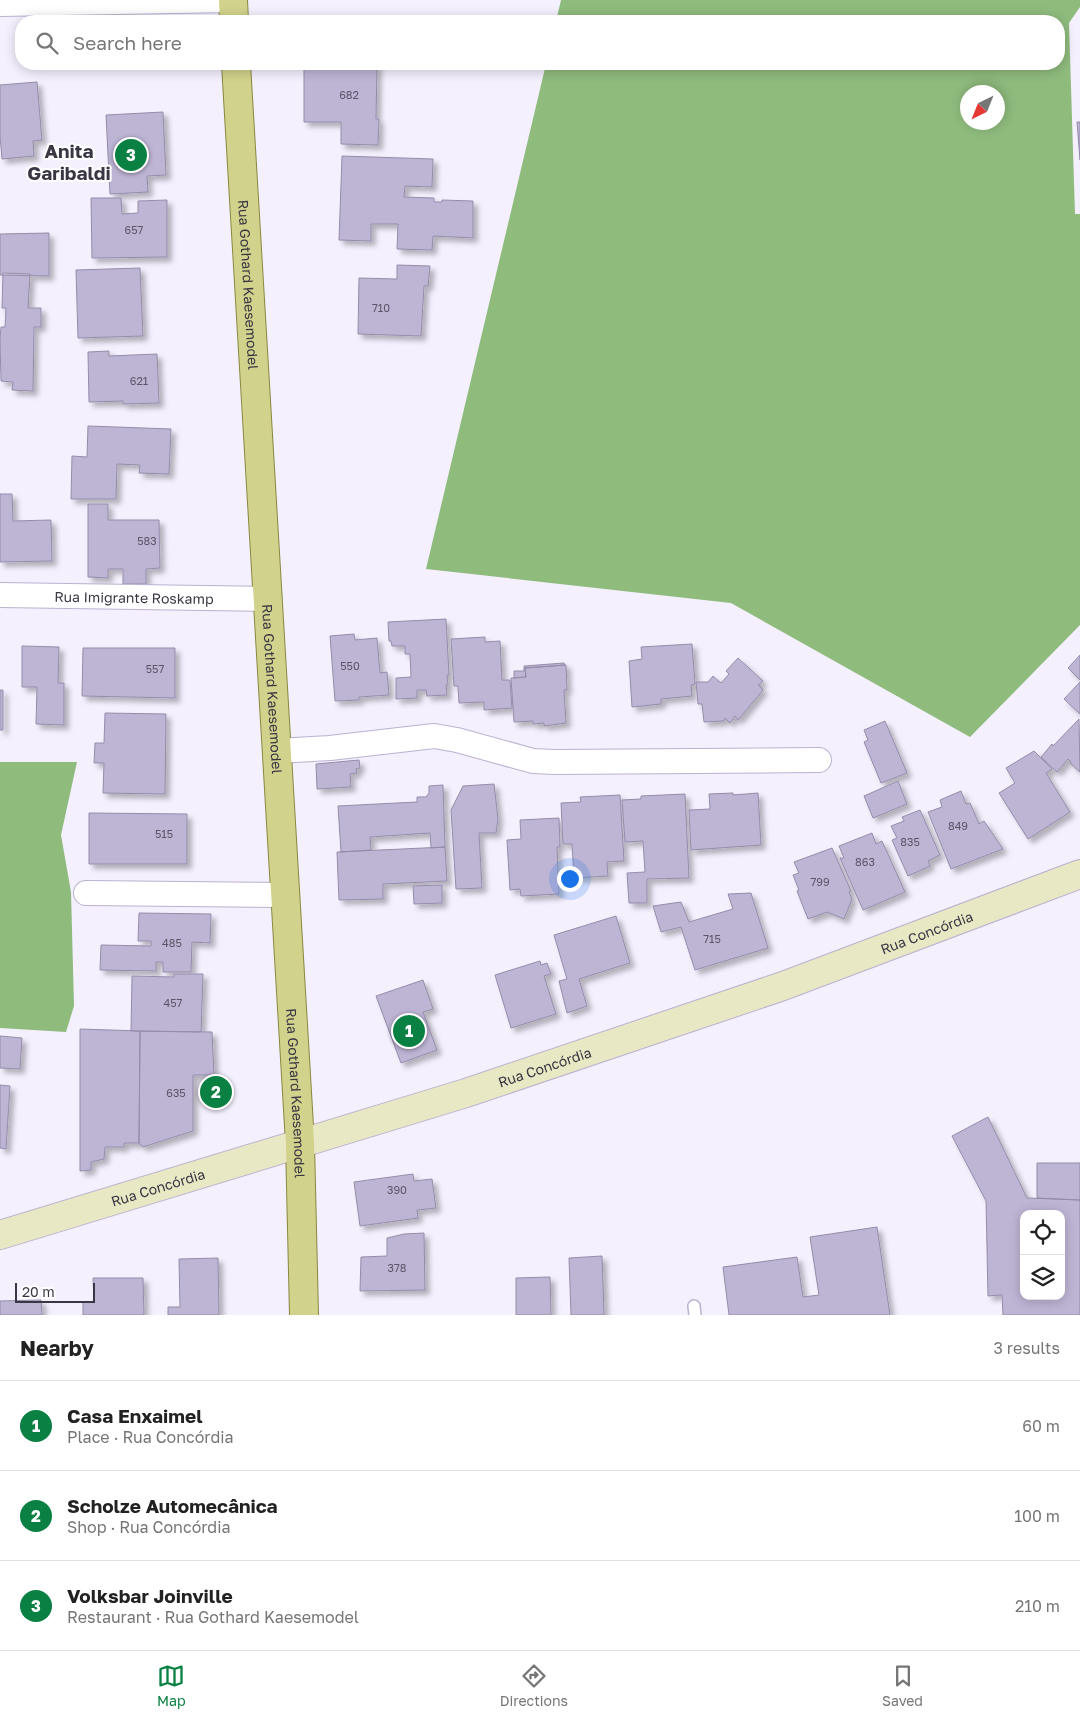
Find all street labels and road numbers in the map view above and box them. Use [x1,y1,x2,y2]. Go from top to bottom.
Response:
street label: Rua Gothard Kaesemodel [236,199,263,370]
street label: Rua Imigrante Roskamp [54,587,214,607]
street label: Rua Gothard Kaesemodel [260,603,287,774]
street label: Rua Concórdia [878,907,975,957]
street label: Rua Gothard Kaesemodel [284,1008,309,1178]
street label: Rua Concórdia [496,1043,593,1090]
street label: Rua Concórdia [109,1165,207,1209]

